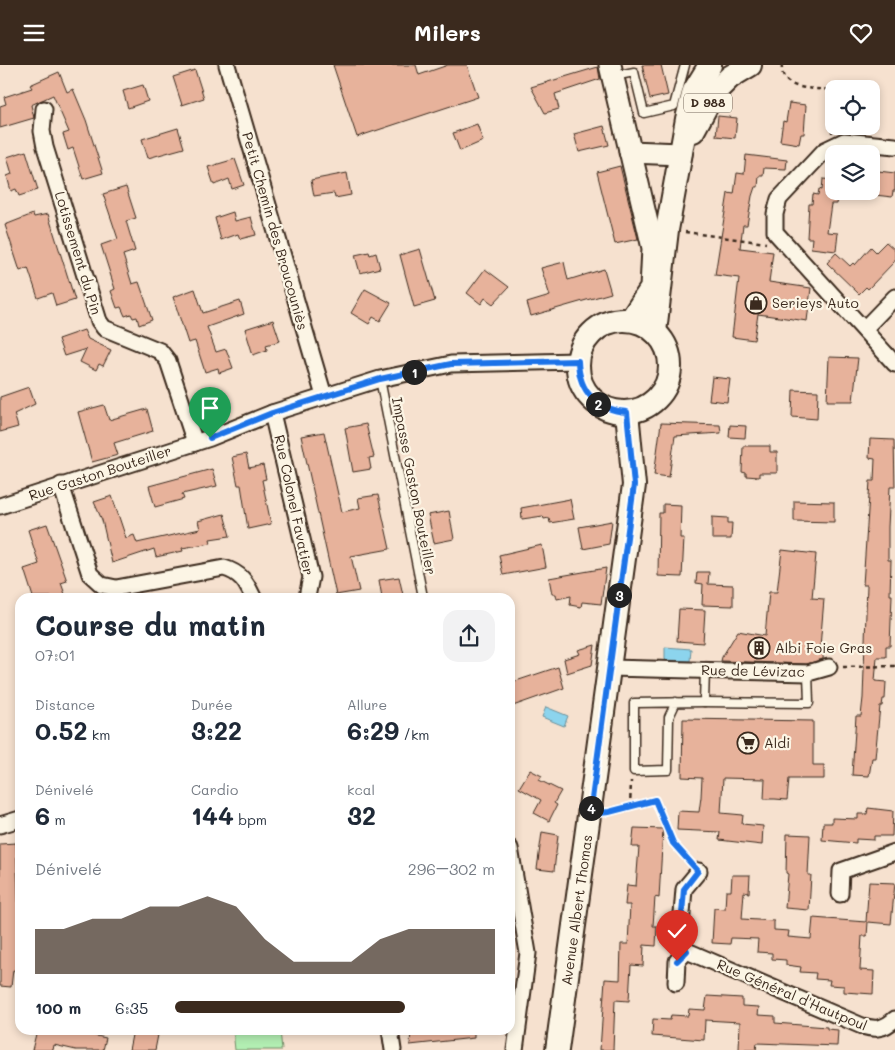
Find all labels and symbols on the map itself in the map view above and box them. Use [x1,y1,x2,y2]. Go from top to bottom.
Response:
road number: D 988 [684,93,732,113]
street label: Petit Chemin des Broucouniès [238,130,313,332]
street label: Lotissement du Pin [51,189,106,317]
shop icon: Serieys Auto [744,291,768,315]
place label: Serieys Auto [772,293,859,312]
pin: 1 [402,359,426,385]
pin [189,387,231,438]
pin: 2 [586,391,610,417]
street label: Impasse Gaston Bouteiller [388,396,441,576]
street label: Rue Colonel Favatier [270,433,319,577]
street label: Rue Gaston Bouteiller [26,440,174,505]
pin: 3 [606,583,632,607]
building icon: Albi Foie Gras [747,636,771,660]
place label: Albi Foie Gras [775,638,872,657]
street label: Rue de Lévizac [701,660,805,681]
supermarket icon: Aldi [736,731,760,755]
place label: Aldi [764,733,790,752]
pin: 4 [578,795,604,821]
street label: Avenue Albert Thomas [557,833,596,987]
pin [656,910,698,961]
street label: Rue Général d'Hautpoul [714,954,870,1035]

